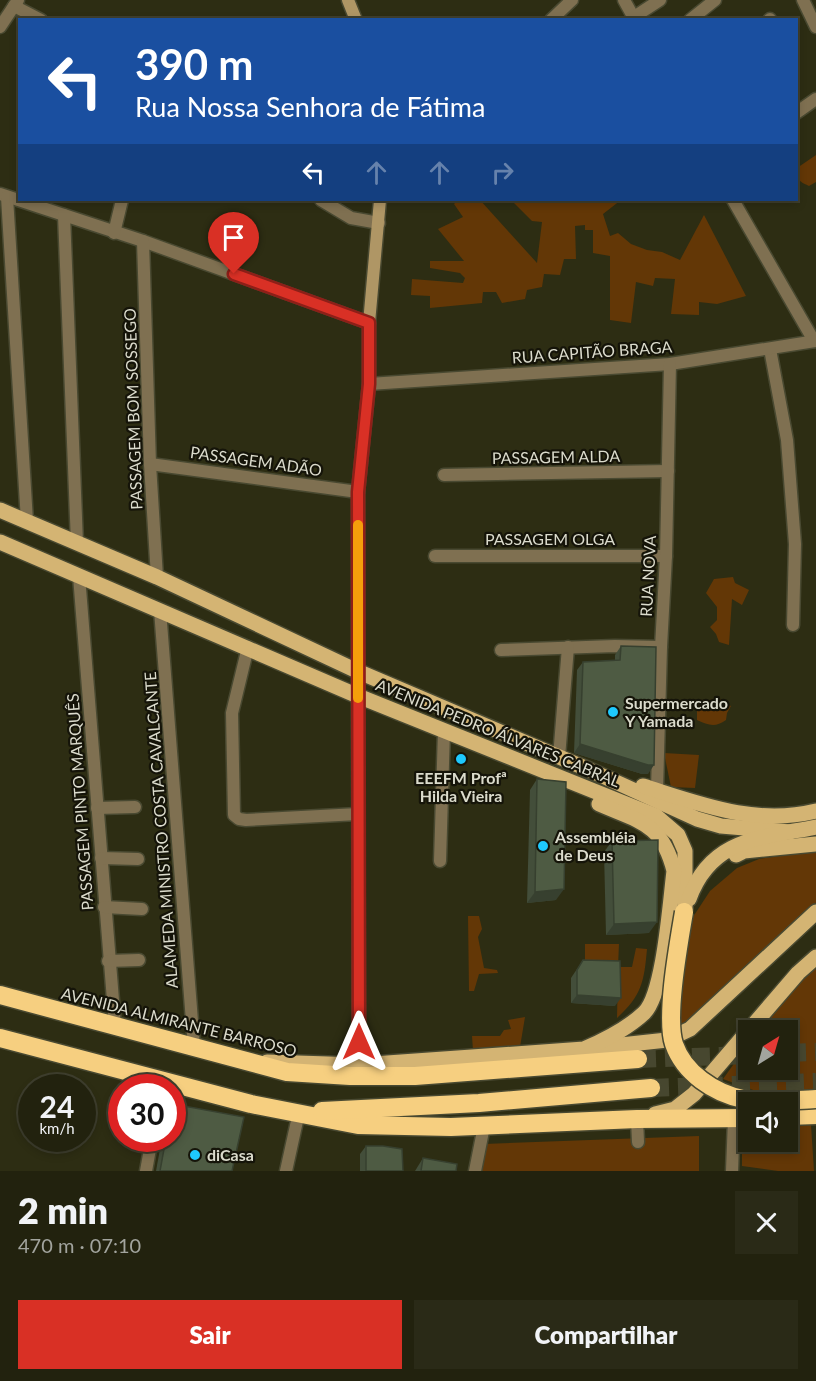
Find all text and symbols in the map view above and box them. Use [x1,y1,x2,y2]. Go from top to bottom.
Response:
text: 390 m [135,39,253,89]
icon: left [36,42,114,120]
text: Rua Nossa Senhora de Fátima [135,90,485,123]
icon: left [297,156,330,189]
icon: ahead [360,156,393,189]
icon: ahead [423,156,456,189]
icon: right [486,156,519,189]
pin [208,212,259,274]
icon: arrive [217,221,250,254]
street label: PASSAGEM BOM SOSSEGO [119,308,146,510]
street label: RUA CAPITÃO BRAGA [511,336,673,367]
street label: PASSAGEM ADÃO [189,442,323,479]
street label: PASSAGEM ALDA [492,446,621,467]
street label: PASSAGEM OLGA [485,529,615,548]
street label: RUA NOVA [636,535,659,617]
street label: ALAMEDA MINISTRO COSTA CAVALCANTE [140,671,181,989]
street label: AVENIDA PEDRO ÁLVARES CABRAL [373,675,623,790]
street label: PASSAGEM PINTO MARQUÊS [62,693,97,911]
place label: Supermercado Y Yamada [624,693,728,730]
marker: Supermercado Y Yamada [606,705,620,719]
marker: EEEFM Profª Hilda Vieira [454,752,468,766]
place label: EEEFM Profª Hilda Vieira [415,768,507,805]
place label: Assembléia de Deus [554,827,636,864]
marker: Assembléia de Deus [536,839,550,853]
street label: AVENIDA ALMIRANTE BARROSO [59,983,299,1060]
position arrow [327,1010,391,1074]
north arrow [738,1020,798,1080]
map controls [738,1020,798,1152]
speed limit sign: 30 [108,1074,186,1152]
text: 24 [40,1088,74,1124]
button: sound [738,1092,798,1152]
text: km/h [39,1119,75,1137]
place label: diCasa [207,1145,254,1164]
marker: diCasa [188,1148,202,1162]
text: 2 min [18,1188,108,1232]
button: close [735,1191,798,1254]
text: 470 m · 07:10 [18,1233,141,1257]
button: Sair [18,1300,402,1369]
button: Compartilhar [414,1300,798,1369]

